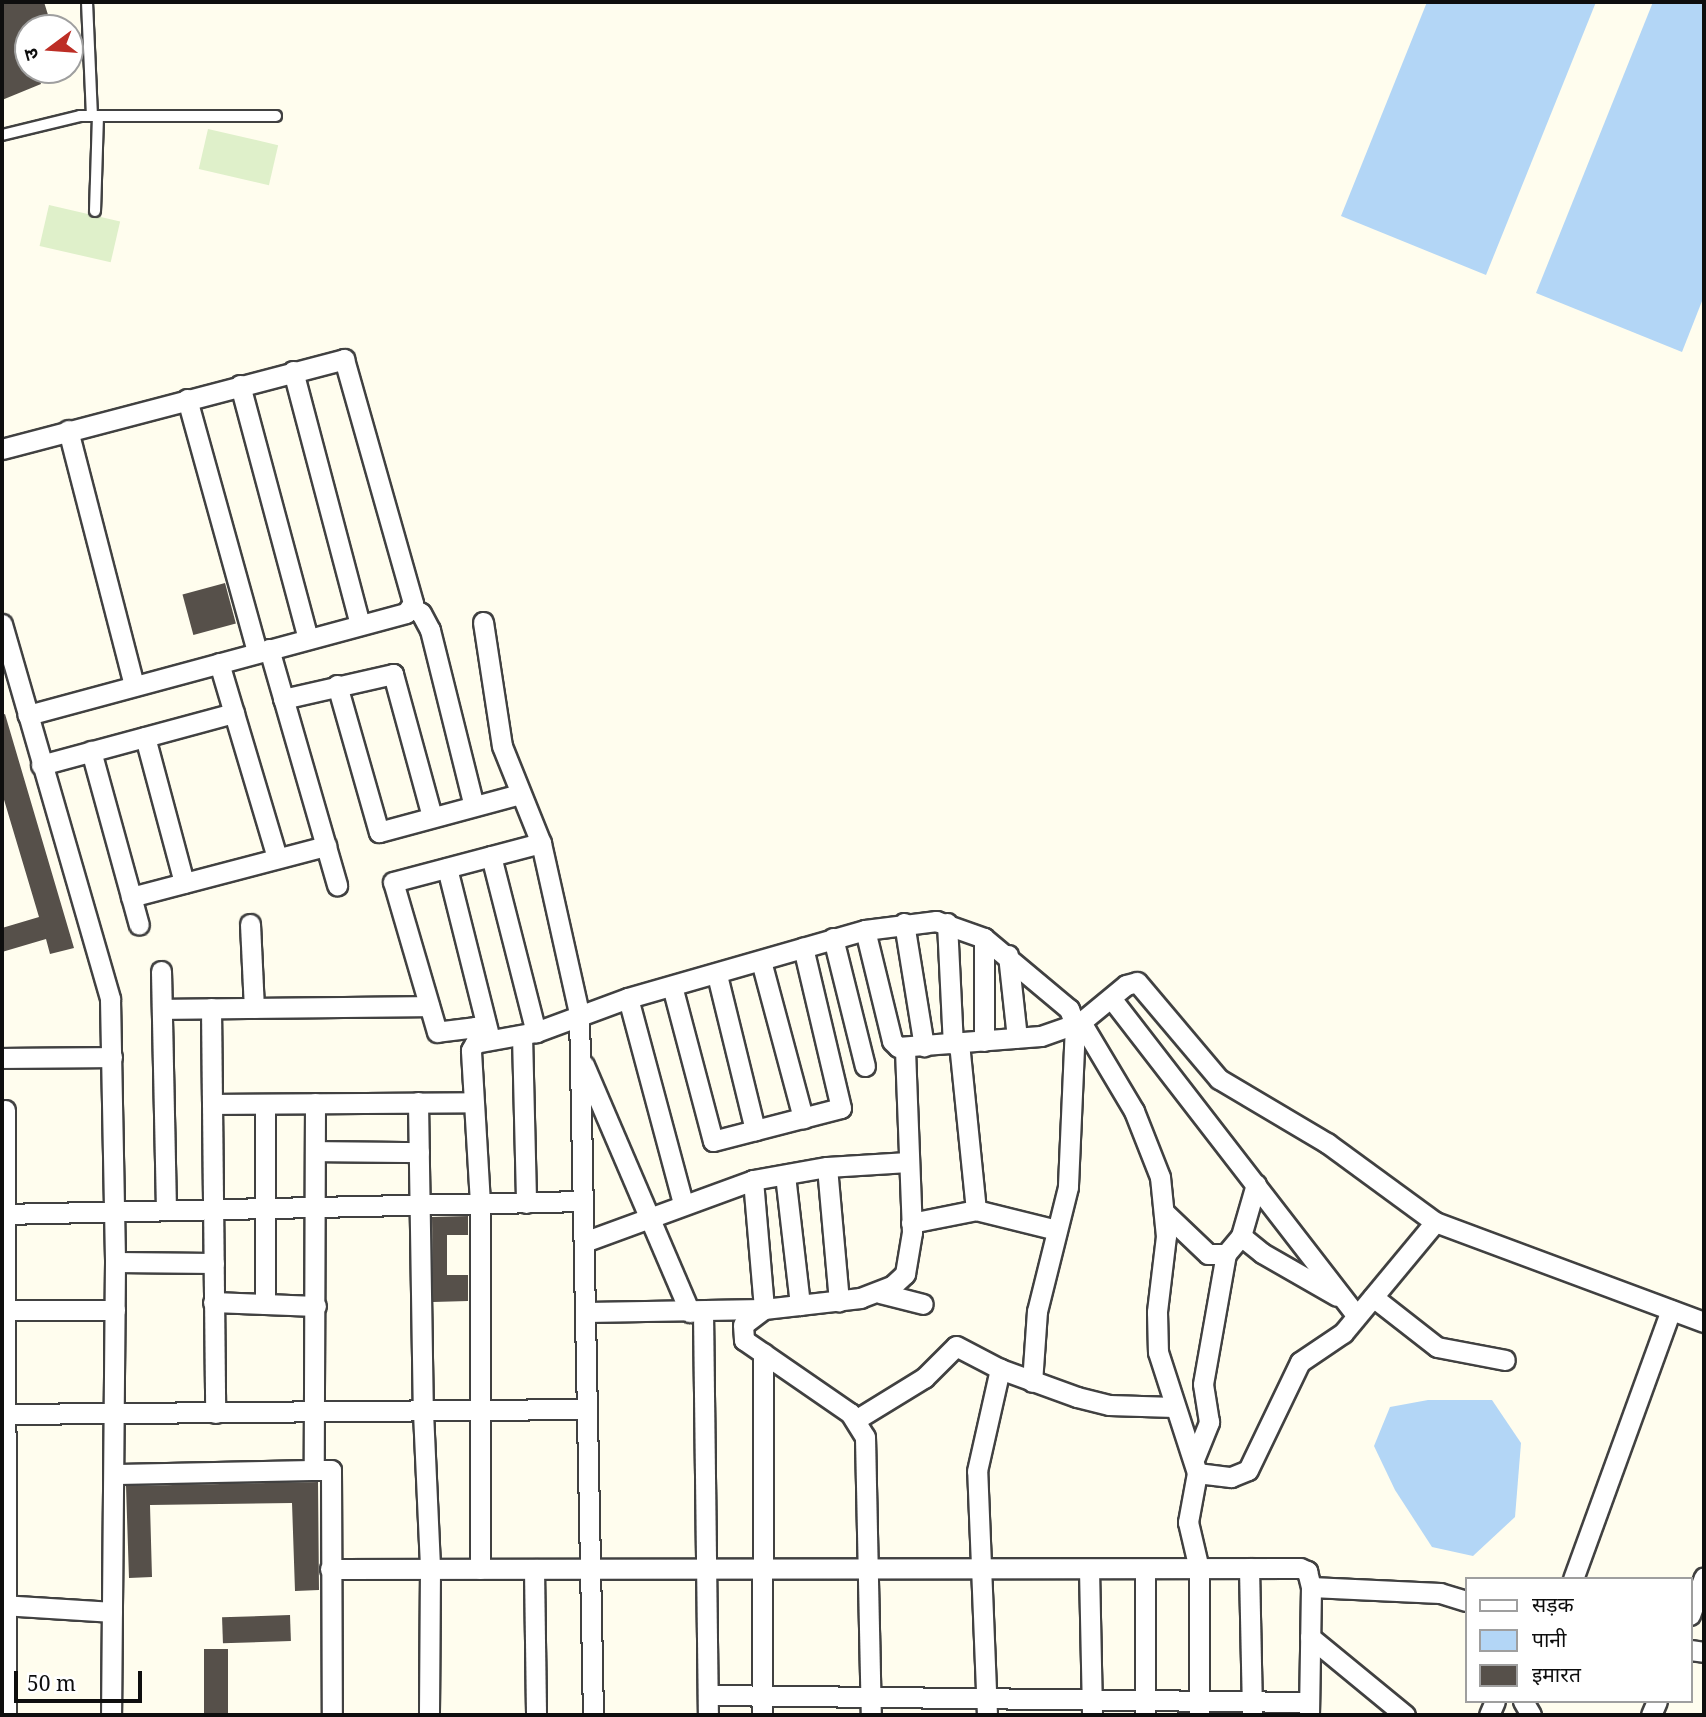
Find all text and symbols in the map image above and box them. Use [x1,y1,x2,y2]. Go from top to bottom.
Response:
north arrow [14,14,84,84]
text: उ [17,45,45,63]
legend [1464,1577,1692,1703]
text: सड़क [1532,1590,1574,1618]
text: पानी [1532,1625,1566,1653]
scale bar [18,1658,145,1702]
text: इमारत [1532,1660,1581,1688]
text: 50 m [27,1669,76,1697]

